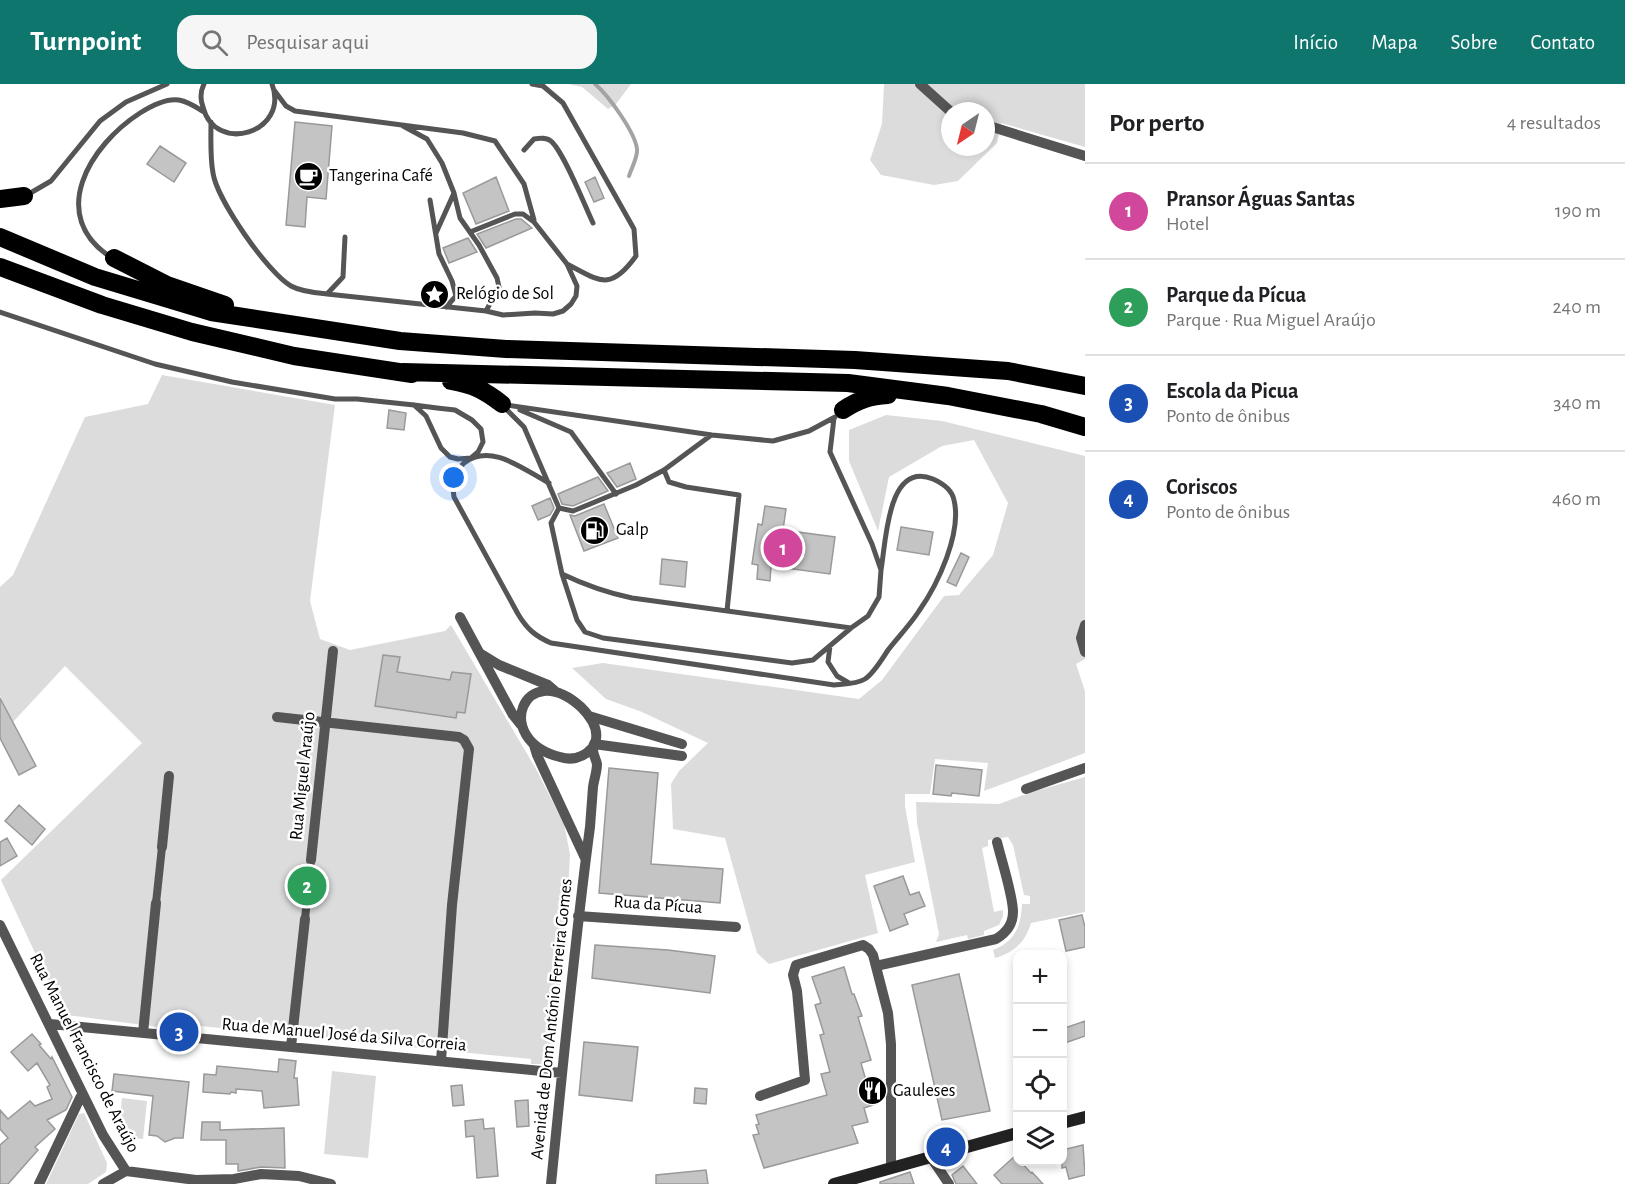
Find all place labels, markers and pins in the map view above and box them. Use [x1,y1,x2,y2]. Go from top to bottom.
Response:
cafe icon: Tangerina Café [292,160,324,192]
place label: Tangerina Café [329,167,433,185]
place icon: Relógio de Sol [419,278,451,310]
place label: Relógio de Sol [456,285,554,303]
fuel station icon: Galp [579,514,611,546]
place label: Galp [616,521,649,539]
pin: 1 [764,526,802,570]
pin: 2 [288,864,326,908]
pin: 3 [160,1010,198,1054]
restaurant icon: Gauleses [856,1075,888,1107]
place label: Gauleses [893,1082,955,1100]
pin: 4 [926,1124,966,1170]

